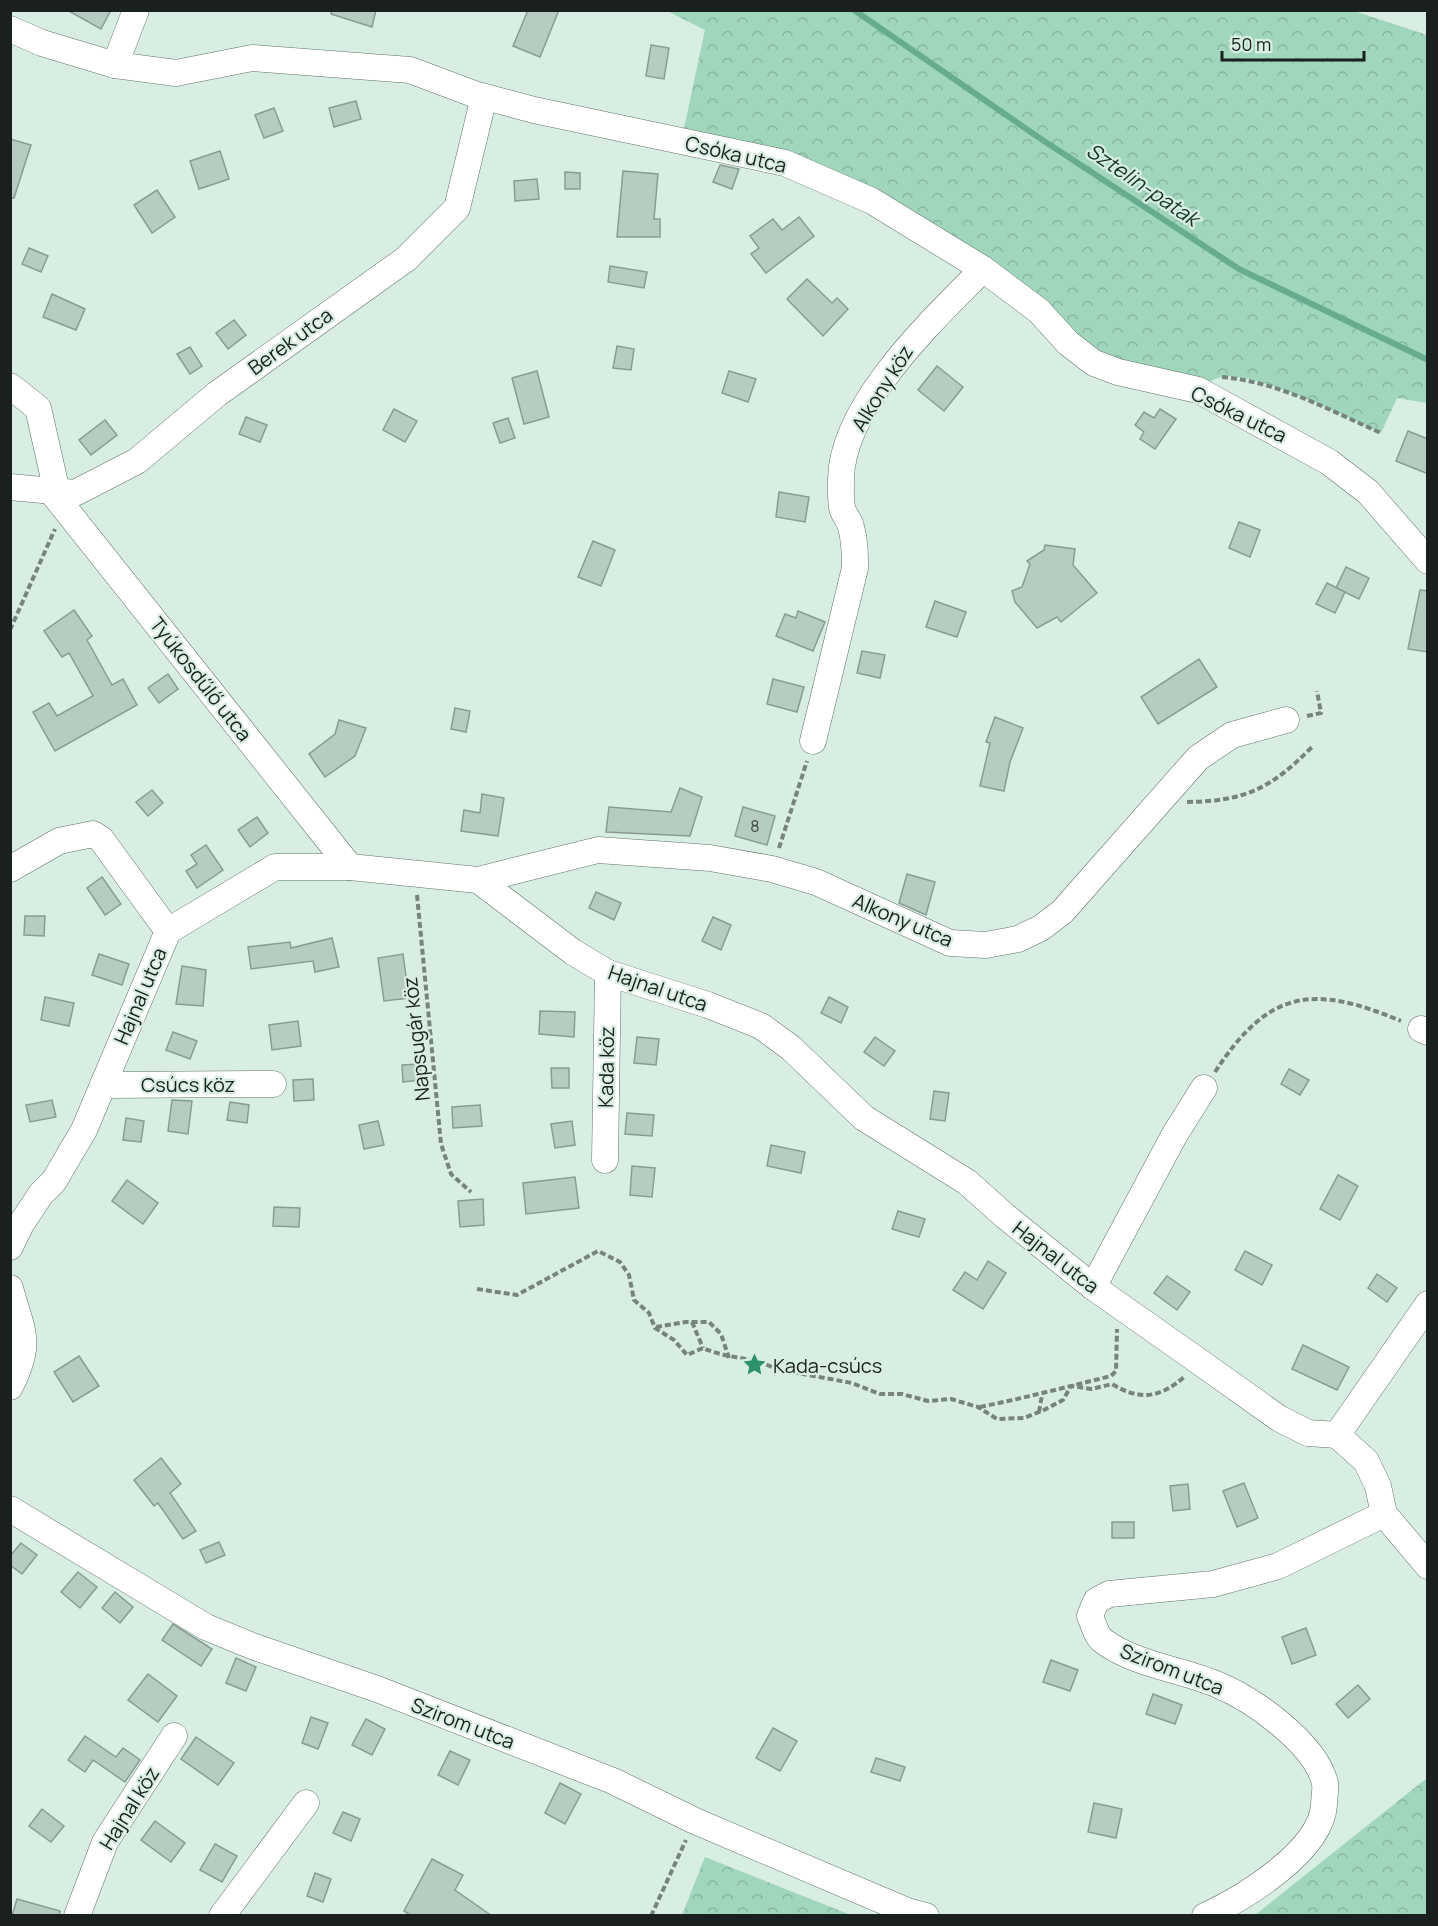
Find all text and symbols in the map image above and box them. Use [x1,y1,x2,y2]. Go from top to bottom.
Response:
scale bar [1222,24,1364,62]
text: 50 m [1231,32,1271,56]
street label: Csóka utca [683,129,789,179]
water label: Sztelin-patak [1081,136,1207,233]
street label: Berek utca [242,301,338,381]
street label: Alkony köz [845,340,919,436]
street label: Csóka utca [1187,379,1291,449]
street label: Tyúkosdűlő utca [144,611,258,747]
house number: 8 [750,815,760,837]
street label: Alkony utca [849,887,957,953]
street label: Hajnal utca [107,943,173,1049]
street label: Hajnal utca [605,958,711,1018]
street label: Napsugár köz [396,976,436,1102]
street label: Kada köz [592,1026,620,1108]
street label: Csúcs köz [141,1071,235,1098]
street label: Hajnal utca [1007,1215,1105,1299]
place icon: Kada-csúcs [742,1352,768,1378]
place label: Kada-csúcs [773,1352,882,1379]
street label: Szirom utca [1116,1637,1228,1701]
street label: Szirom utca [407,1691,519,1755]
street label: Hajnal köz [93,1761,165,1855]

